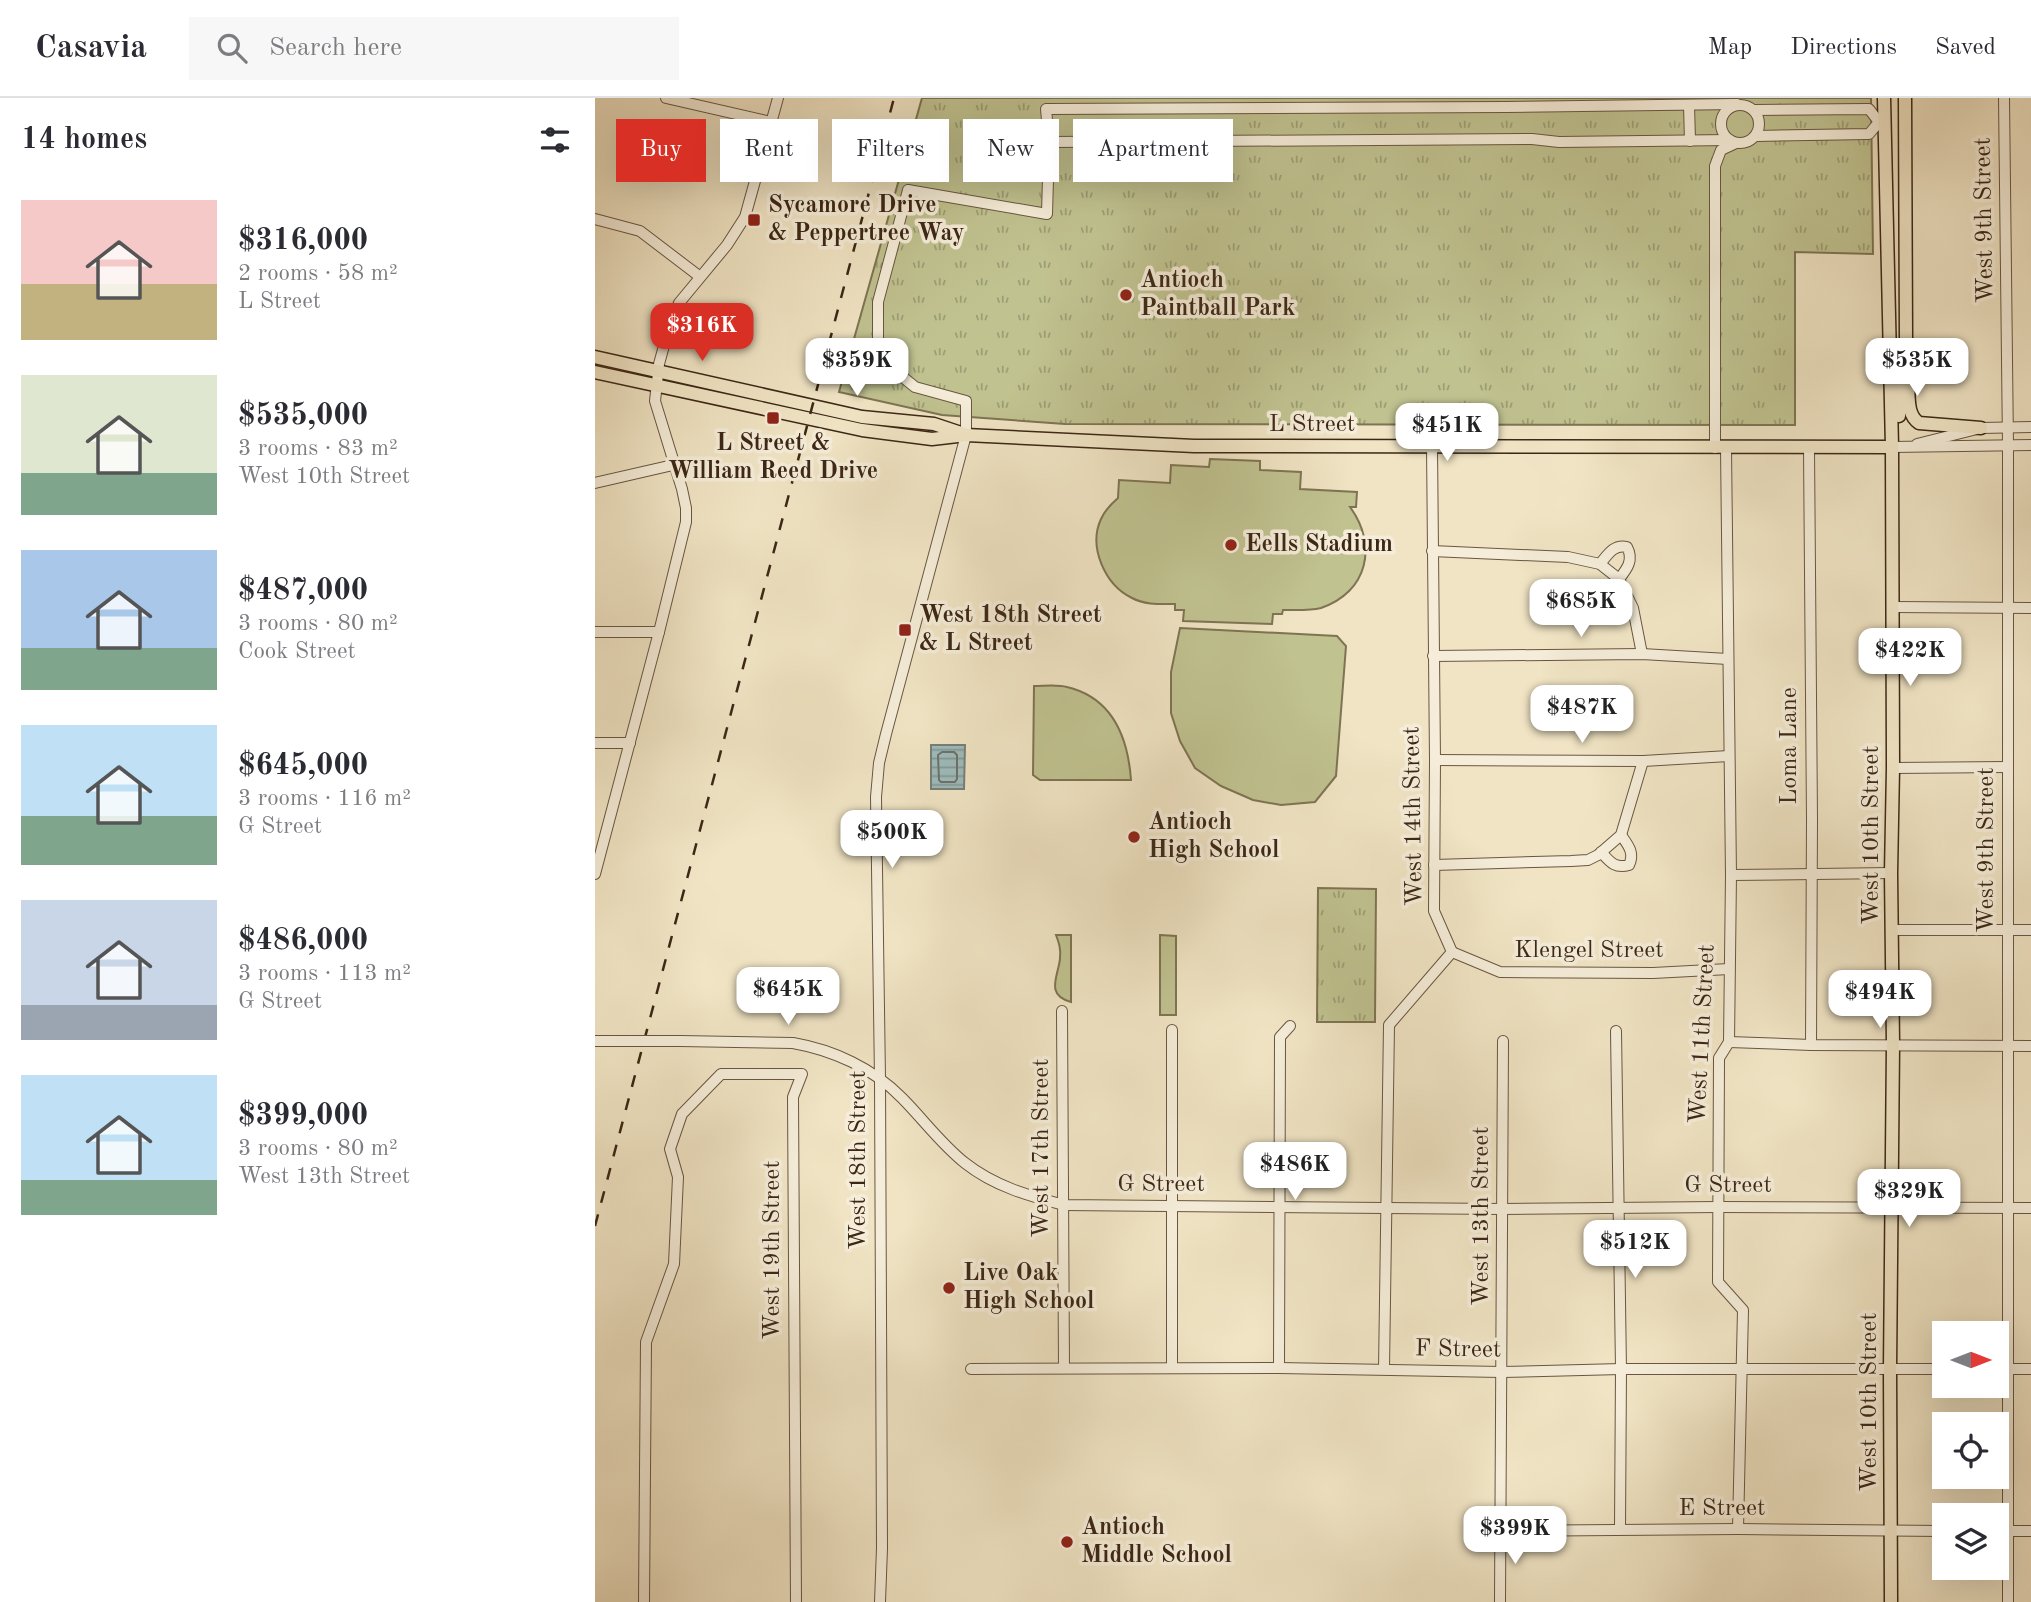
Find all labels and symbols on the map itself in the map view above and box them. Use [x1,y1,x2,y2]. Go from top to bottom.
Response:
street label: West 9th Street [1972,137,1998,303]
place label: Sycamore Drive & Peppertree Way [768,194,965,246]
marker: Sycamore Drive & Peppertree Way [746,212,762,228]
place label: Antioch Paintball Park [1140,269,1295,321]
marker: Antioch Paintball Park [1118,287,1134,303]
pin: $316K [653,303,751,363]
pin: $359K [808,338,906,398]
pin: $535K [1868,338,1966,398]
pin: $451K [1398,404,1496,463]
marker: L Street & William Reed Drive [765,410,781,426]
street label: L Street [1269,413,1355,437]
place label: L Street & William Reed Drive [668,432,878,484]
place label: Eells Stadium [1245,533,1393,557]
marker: Eells Stadium [1223,537,1239,553]
pin: $685K [1532,580,1630,639]
place label: West 18th Street & L Street [919,604,1102,656]
marker: West 18th Street & L Street [897,622,913,638]
pin: $422K [1861,628,1959,688]
pin: $487K [1533,686,1631,745]
street label: Loma Lane [1778,687,1802,805]
street label: West 14th Street [1400,726,1428,906]
street label: West 10th Street [1860,745,1884,925]
street label: West 9th Street [1975,767,1999,933]
pin: $500K [843,810,941,870]
place label: Antioch High School [1148,811,1279,863]
marker: Antioch High School [1126,829,1142,845]
street label: Klengel Street [1514,939,1664,963]
street label: West 11th Street [1686,944,1720,1124]
pin: $645K [739,968,837,1027]
pin: $494K [1831,970,1929,1030]
street label: West 17th Street [1030,1058,1054,1238]
street label: West 18th Street [847,1070,871,1250]
street label: West 13th Street [1470,1126,1494,1306]
pin: $486K [1246,1142,1344,1202]
street label: West 19th Street [761,1160,785,1340]
pin: $329K [1860,1170,1958,1229]
street label: G Street [1117,1173,1205,1197]
street label: G Street [1684,1174,1772,1198]
pin: $512K [1586,1220,1684,1280]
place label: Live Oak High School [963,1262,1094,1314]
marker: Live Oak High School [941,1280,957,1296]
street label: West 10th Street [1858,1312,1882,1492]
north arrow [1932,1321,2009,1398]
street label: F Street [1415,1337,1501,1363]
street label: E Street [1679,1497,1765,1521]
pin: $399K [1466,1506,1564,1566]
place label: Antioch Middle School [1081,1516,1232,1568]
marker: Antioch Middle School [1059,1534,1075,1550]

